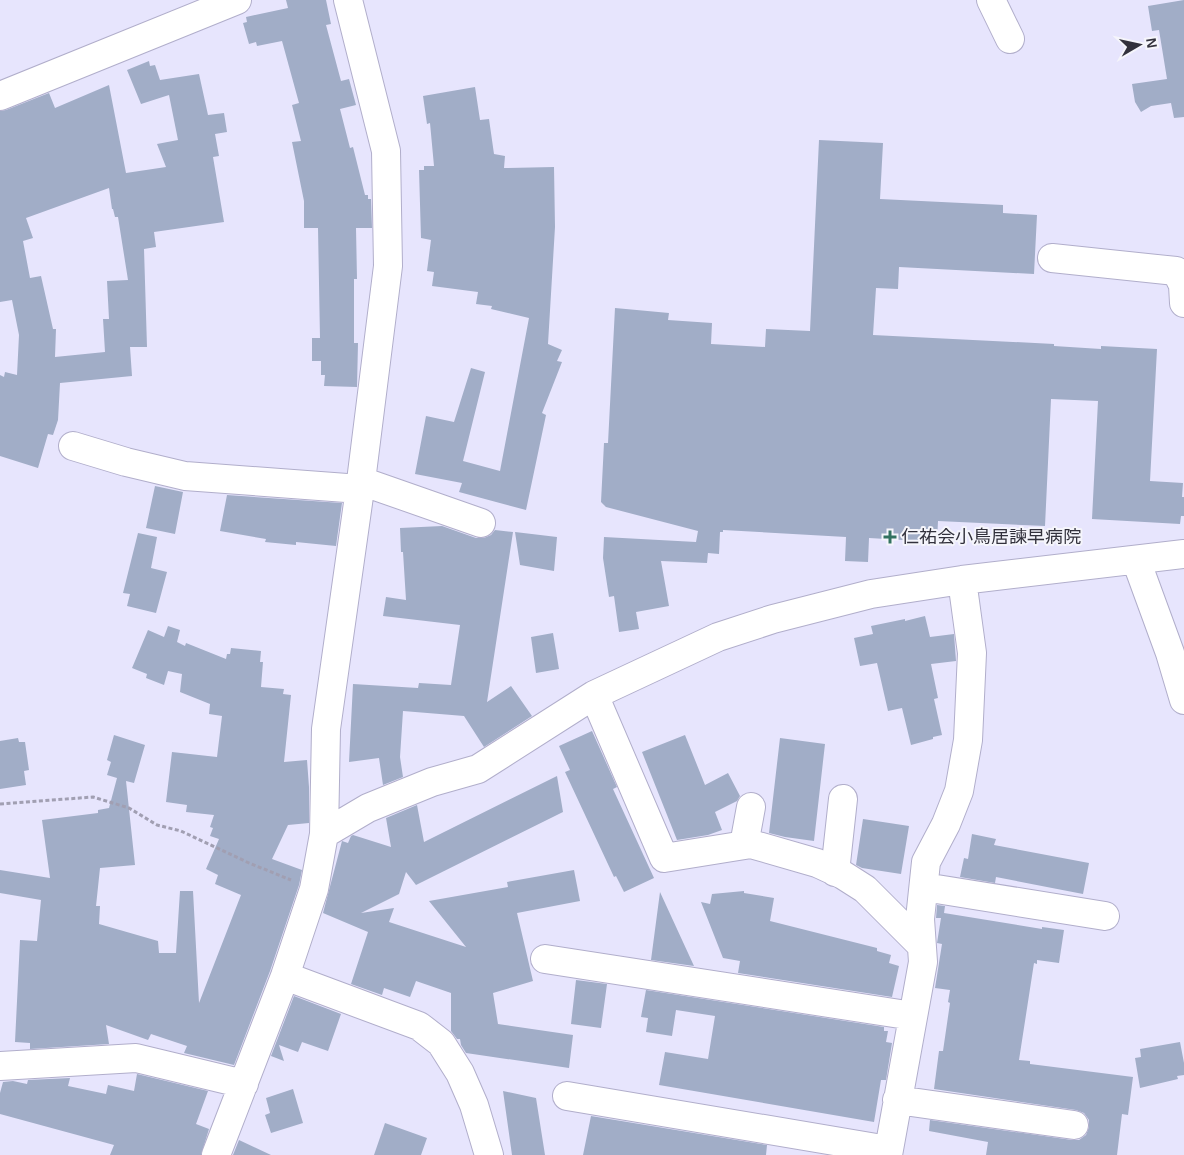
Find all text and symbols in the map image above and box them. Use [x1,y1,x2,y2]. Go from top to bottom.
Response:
north arrow [1114,20,1164,70]
text: N [1143,37,1161,49]
place label: 仁祐会小鳥居諫早病院 [901,527,1081,547]
marker: 仁祐会小鳥居諫早病院 [883,530,897,544]

